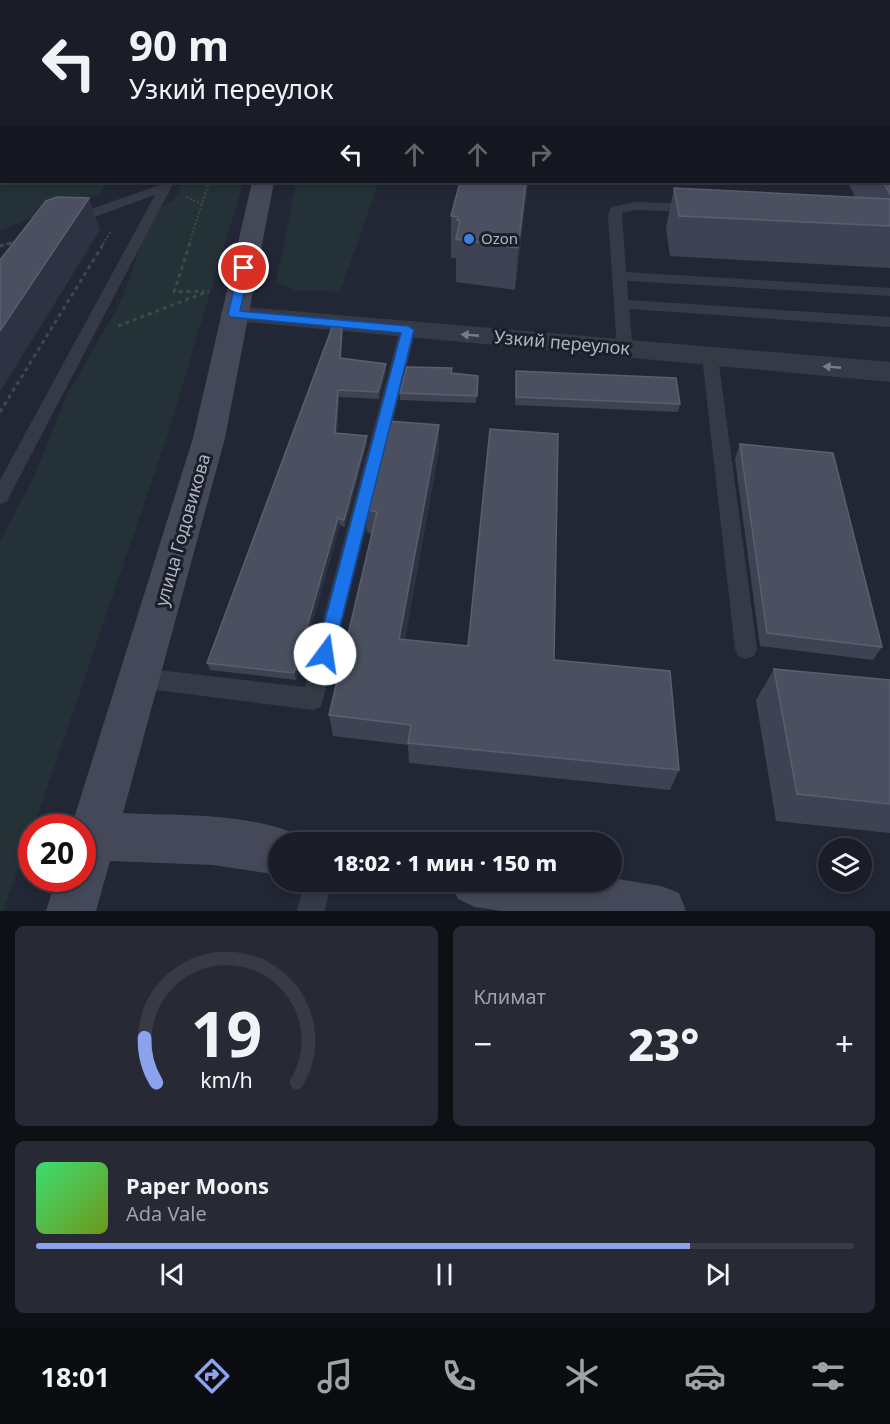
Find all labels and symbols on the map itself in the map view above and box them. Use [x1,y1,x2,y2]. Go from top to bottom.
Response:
place label: Ozon [481,228,518,248]
marker: Ozon [462,232,476,246]
pin [218,242,269,293]
street label: Узкий переулок [493,324,631,360]
one-way arrow [461,330,480,340]
one-way arrow [822,362,841,372]
street label: улица Годовикова [149,451,215,609]
position arrow [293,622,357,686]
speed limit sign: 20 [18,814,96,892]

